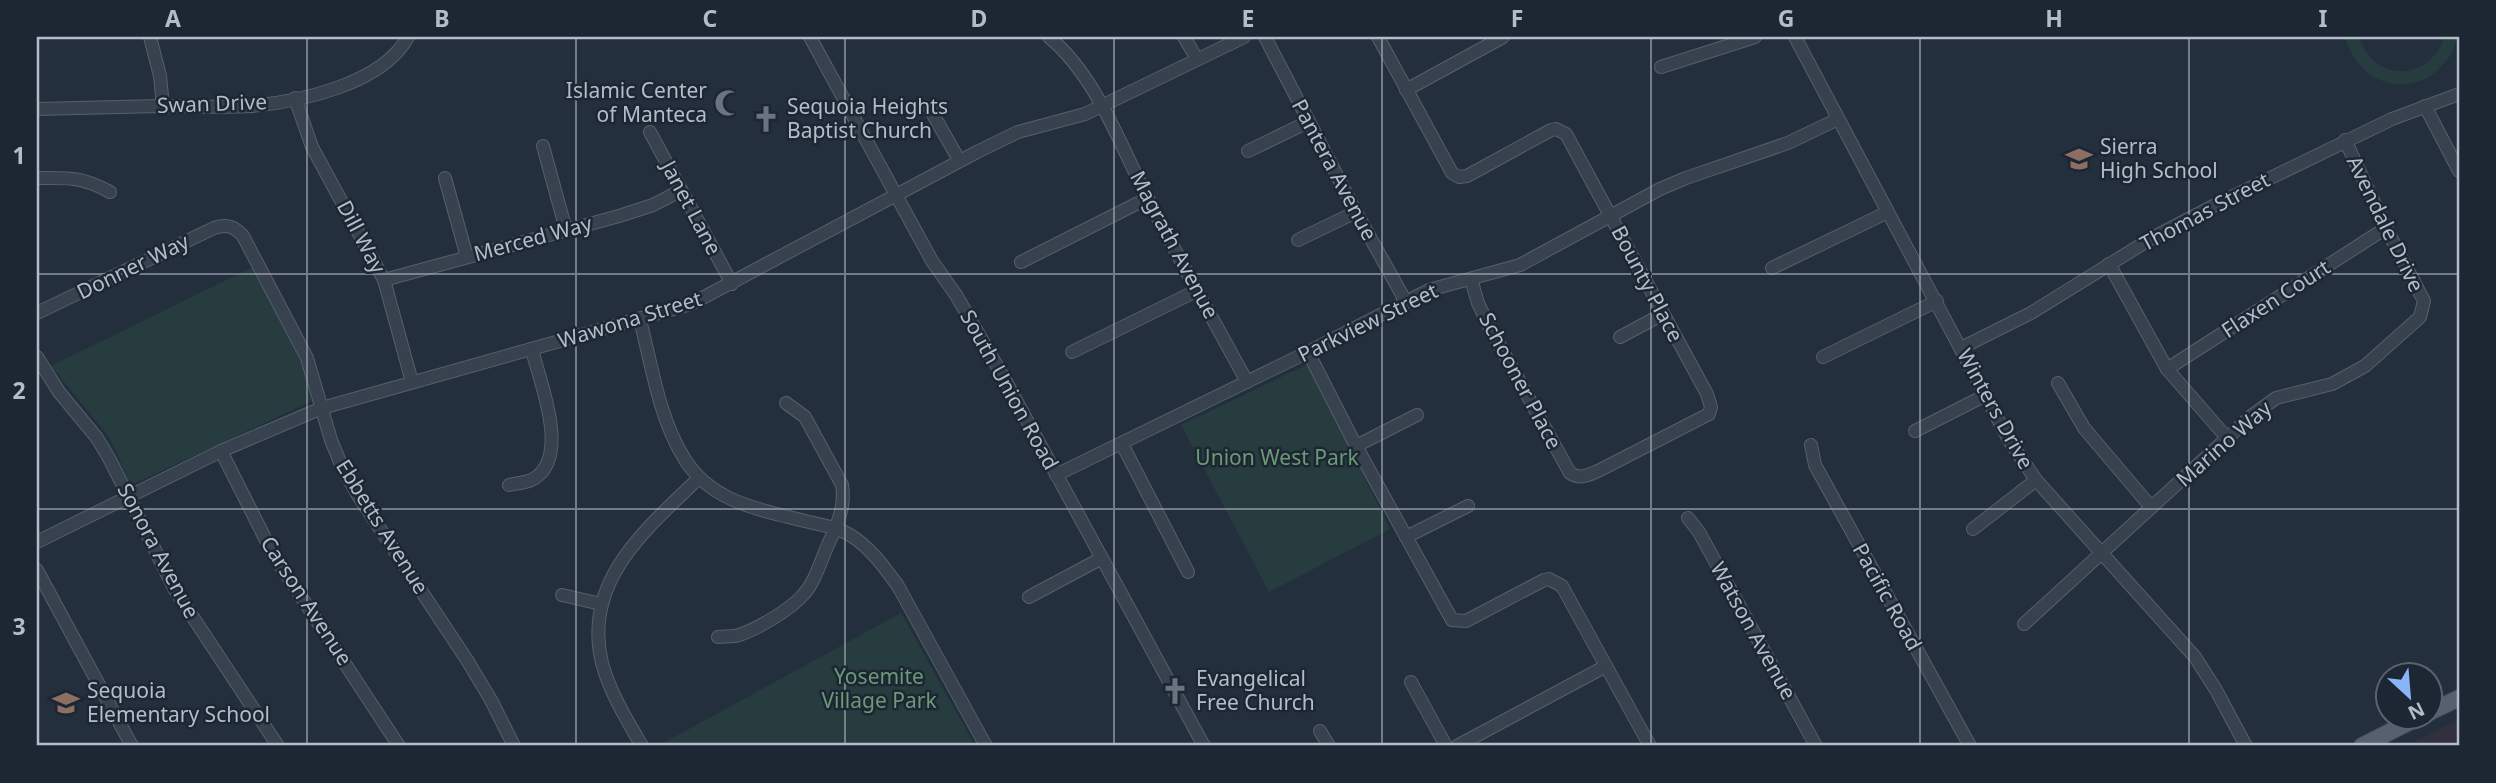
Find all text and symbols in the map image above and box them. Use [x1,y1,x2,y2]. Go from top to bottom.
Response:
text: A [165,2,181,34]
text: B [434,2,450,34]
text: C [703,2,718,34]
text: D [971,2,987,34]
text: E [1242,2,1254,34]
text: F [1511,2,1523,34]
text: G [1778,2,1794,34]
text: H [2045,2,2063,34]
text: I [2319,2,2328,34]
place label: Islamic Center of Manteca [566,76,707,128]
street label: Swan Drive [156,87,268,119]
mosque icon: Islamic Center of Manteca [713,88,743,118]
place label: Sequoia Heights Baptist Church [787,92,948,144]
street label: Pantera Avenue [1286,94,1384,245]
church icon: Sequoia Heights Baptist Church [751,104,781,134]
place label: Sierra High School [2100,132,2218,184]
text: 1 [12,139,26,171]
school or university icon: Sierra High School [2064,144,2094,174]
street label: Avendale Drive [2341,151,2431,296]
street label: Janet Lane [654,154,728,260]
street label: Thomas Street [2135,165,2275,257]
street label: Magrath Avenue [1124,166,1226,323]
street label: Dill Way [331,195,393,278]
street label: Merced Way [471,209,595,267]
street label: Bounty Place [1606,220,1690,347]
street label: Donner Way [72,227,194,305]
street label: Flaxen Court [2216,252,2336,344]
street label: Parkview Street [1293,276,1443,368]
street label: Wawona Street [554,284,705,354]
street label: South Union Road [954,305,1065,474]
street label: Schooner Place [1473,307,1569,454]
street label: Winters Drive [1951,343,2040,474]
text: 2 [12,374,26,406]
street label: Marino Way [2170,394,2277,492]
park label: Union West Park [1195,443,1359,471]
street label: Ebbetts Avenue [330,454,435,599]
street label: Sonora Avenue [112,478,206,623]
street label: Carson Avenue [255,530,359,670]
street label: Pacific Road [1847,538,1929,655]
street label: Watson Avenue [1704,557,1803,704]
text: 3 [12,610,26,642]
north arrow [2374,660,2444,730]
park label: Yosemite Village Park [821,662,937,714]
place label: Evangelical Free Church [1196,664,1315,716]
place label: Sequoia Elementary School [87,676,270,728]
church icon: Evangelical Free Church [1160,676,1190,706]
school or university icon: Sequoia Elementary School [51,688,81,718]
text: N [2404,696,2429,726]

